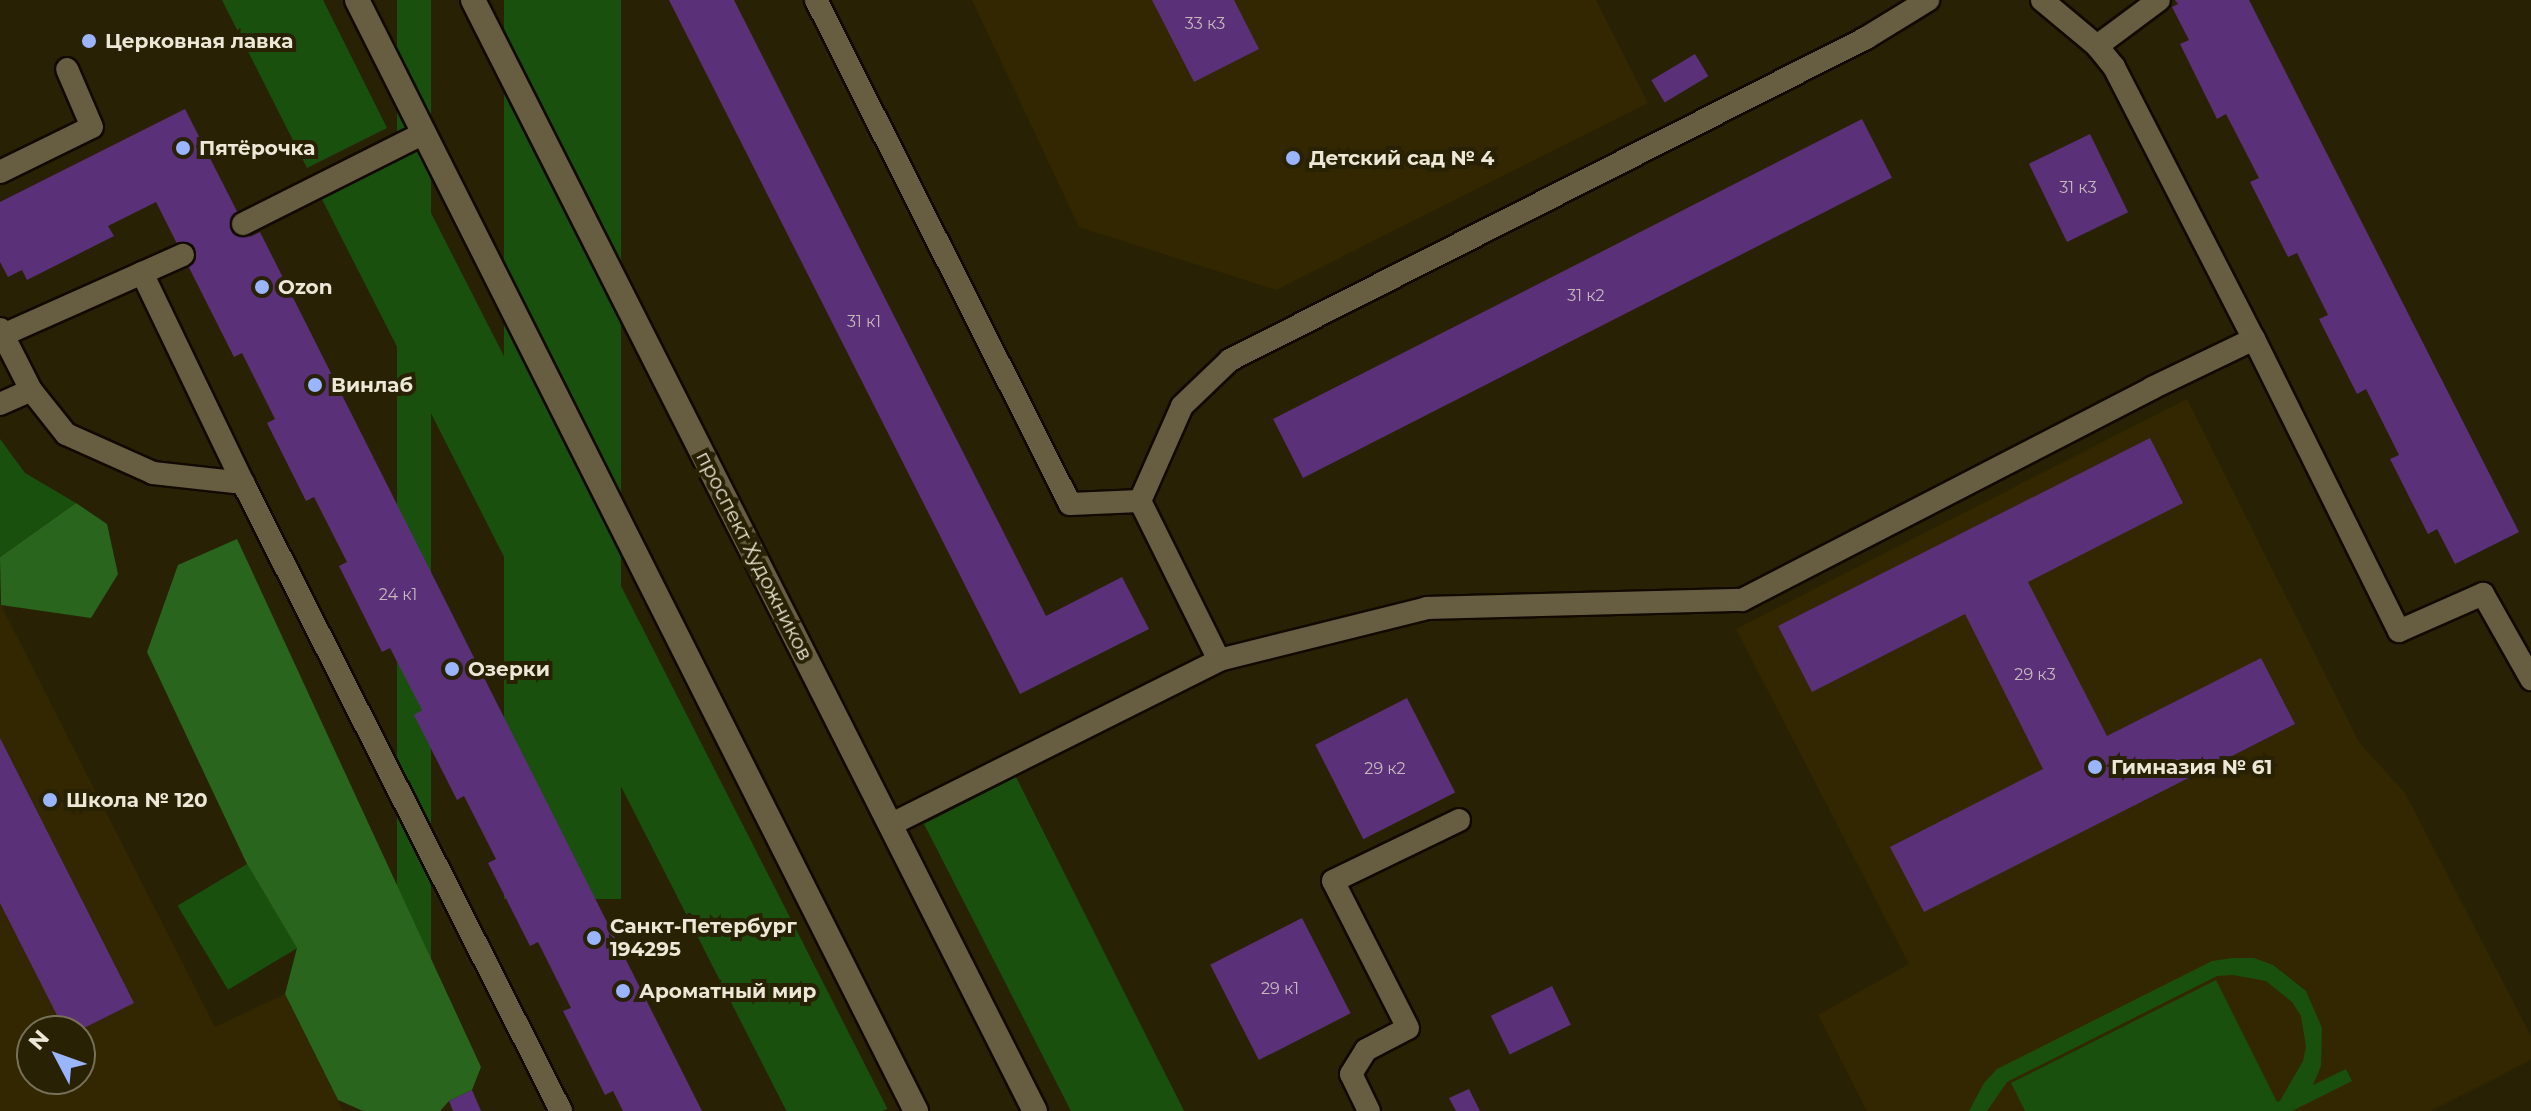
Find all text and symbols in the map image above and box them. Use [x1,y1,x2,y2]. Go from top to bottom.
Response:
house number: 33 к3 [1185,14,1225,34]
place label: Церковная лавка [105,29,293,53]
marker: Церковная лавка [80,32,98,50]
place label: Пятёрочка [199,136,315,160]
marker: Пятёрочка [174,139,192,157]
place label: Детский сад № 4 [1309,146,1494,170]
marker: Детский сад № 4 [1284,149,1302,167]
house number: 31 к3 [2059,178,2097,198]
place label: Ozon [278,275,333,299]
marker: Ozon [253,278,271,296]
house number: 31 к2 [1567,286,1605,306]
house number: 31 к1 [847,312,881,332]
place label: Винлаб [331,373,413,397]
marker: Винлаб [306,376,324,394]
street label: проспект Художников [691,447,817,665]
house number: 24 к1 [379,585,417,605]
place label: Озерки [468,657,550,681]
marker: Озерки [443,660,461,678]
house number: 29 к3 [2014,665,2056,685]
place label: Гимназия № 61 [2111,755,2272,779]
marker: Гимназия № 61 [2086,758,2104,776]
house number: 29 к2 [1364,759,1406,779]
place label: Школа № 120 [66,788,208,812]
marker: Школа № 120 [41,791,59,809]
place label: Санкт-Петербург 194295 [610,914,797,961]
marker: Санкт-Петербург 194295 [585,929,603,947]
place label: Ароматный мир [639,979,816,1003]
house number: 29 к1 [1261,979,1299,999]
marker: Ароматный мир [614,982,632,1000]
north arrow [16,1015,96,1095]
text: N [23,1025,55,1056]

